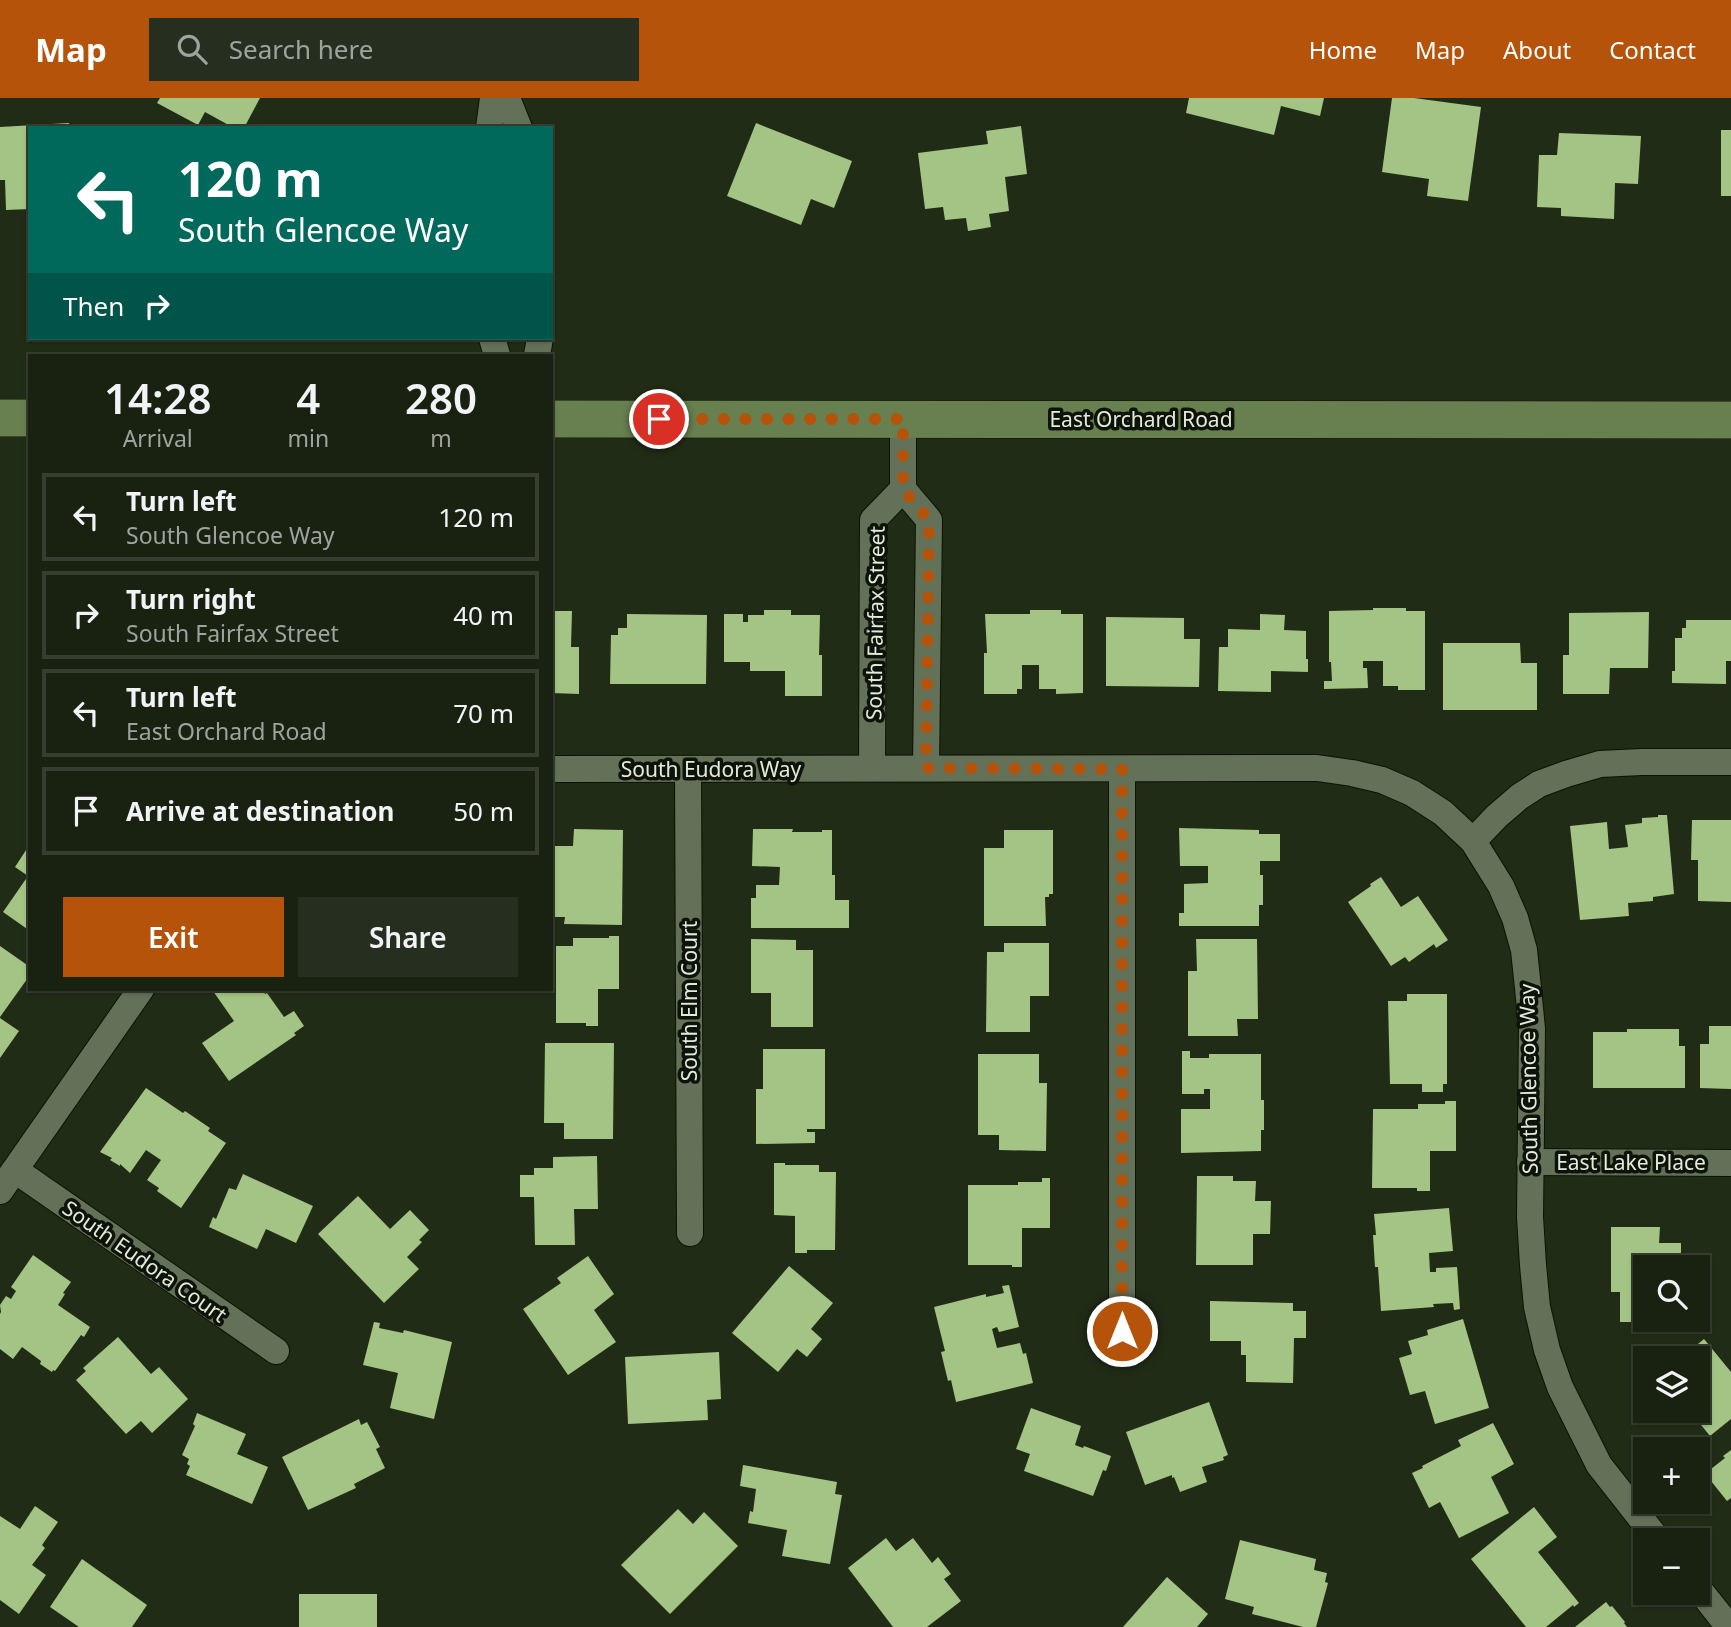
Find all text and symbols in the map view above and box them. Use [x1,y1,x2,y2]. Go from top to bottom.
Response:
search box [149,18,639,81]
text: Map [35,27,107,72]
icon: search [173,30,211,68]
text: Search here [229,31,373,67]
text: Home [1309,33,1377,66]
text: Map [1415,33,1465,66]
text: About [1503,33,1571,66]
text: Contact [1609,33,1696,66]
text: 120 m [178,145,323,211]
icon: left [63,154,154,245]
text: South Glencoe Way [178,208,468,251]
icon: right [138,287,176,325]
text: Then [63,288,124,324]
text: 14:28 [104,369,212,426]
text: 4 [296,369,320,426]
text: 280 [405,369,477,426]
pin [629,389,689,449]
icon: arrive [640,400,678,438]
street label: East Orchard Road [1049,405,1233,433]
text: Arrival [123,422,193,454]
text: min [287,422,329,454]
text: m [430,422,452,454]
text: Turn left [126,483,237,519]
icon: left [67,498,105,536]
text: 120 m [438,499,514,535]
text: South Glencoe Way [126,519,335,551]
street label: South Fairfax Street [859,525,891,720]
text: Turn right [126,581,256,617]
icon: right [67,596,105,634]
text: 40 m [453,597,514,633]
text: South Fairfax Street [126,617,339,649]
text: Turn left [126,679,237,715]
icon: left [67,694,105,732]
text: 70 m [453,695,514,731]
text: East Orchard Road [126,715,327,747]
street label: South Eudora Way [621,755,802,783]
icon: arrive [67,792,105,830]
text: Arrive at destination [126,793,395,829]
text: 50 m [453,793,514,829]
button: Exit [63,897,284,977]
button: Share [298,897,518,977]
street label: South Elm Court [675,920,703,1081]
street label: South Glencoe Way [1512,983,1544,1174]
street label: East Lake Place [1556,1148,1706,1176]
street label: South Eudora Court [57,1194,233,1328]
map controls [1633,1255,1710,1605]
button: search [1633,1255,1710,1332]
position arrow [1085,1294,1159,1368]
button: layers [1633,1346,1710,1423]
button: + [1633,1437,1710,1514]
button: − [1633,1528,1710,1605]

